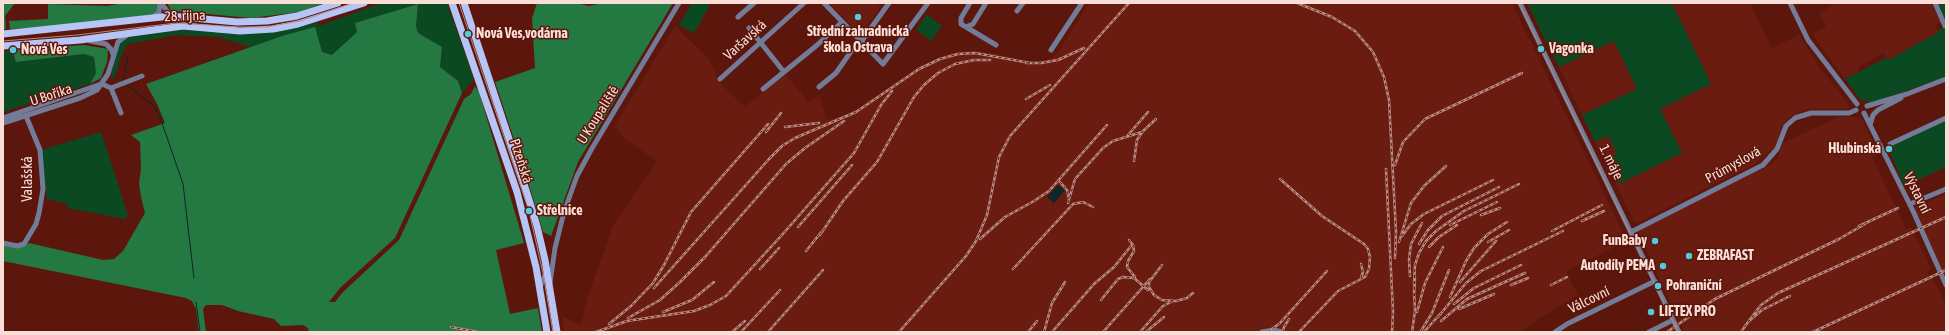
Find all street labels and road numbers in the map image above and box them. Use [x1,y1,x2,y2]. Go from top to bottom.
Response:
street label: 28. října [164,7,206,25]
street label: Varšavská [720,16,770,64]
street label: U Boříka [28,80,74,110]
street label: U Koupaliště [574,83,622,147]
street label: Plzeňská [506,136,536,186]
street label: 1. máje [1595,142,1627,182]
street label: Průmyslová [1702,143,1764,187]
street label: Valašská [20,156,36,202]
street label: Výstavní [1900,170,1934,216]
street label: Válcovní [1566,283,1612,317]

